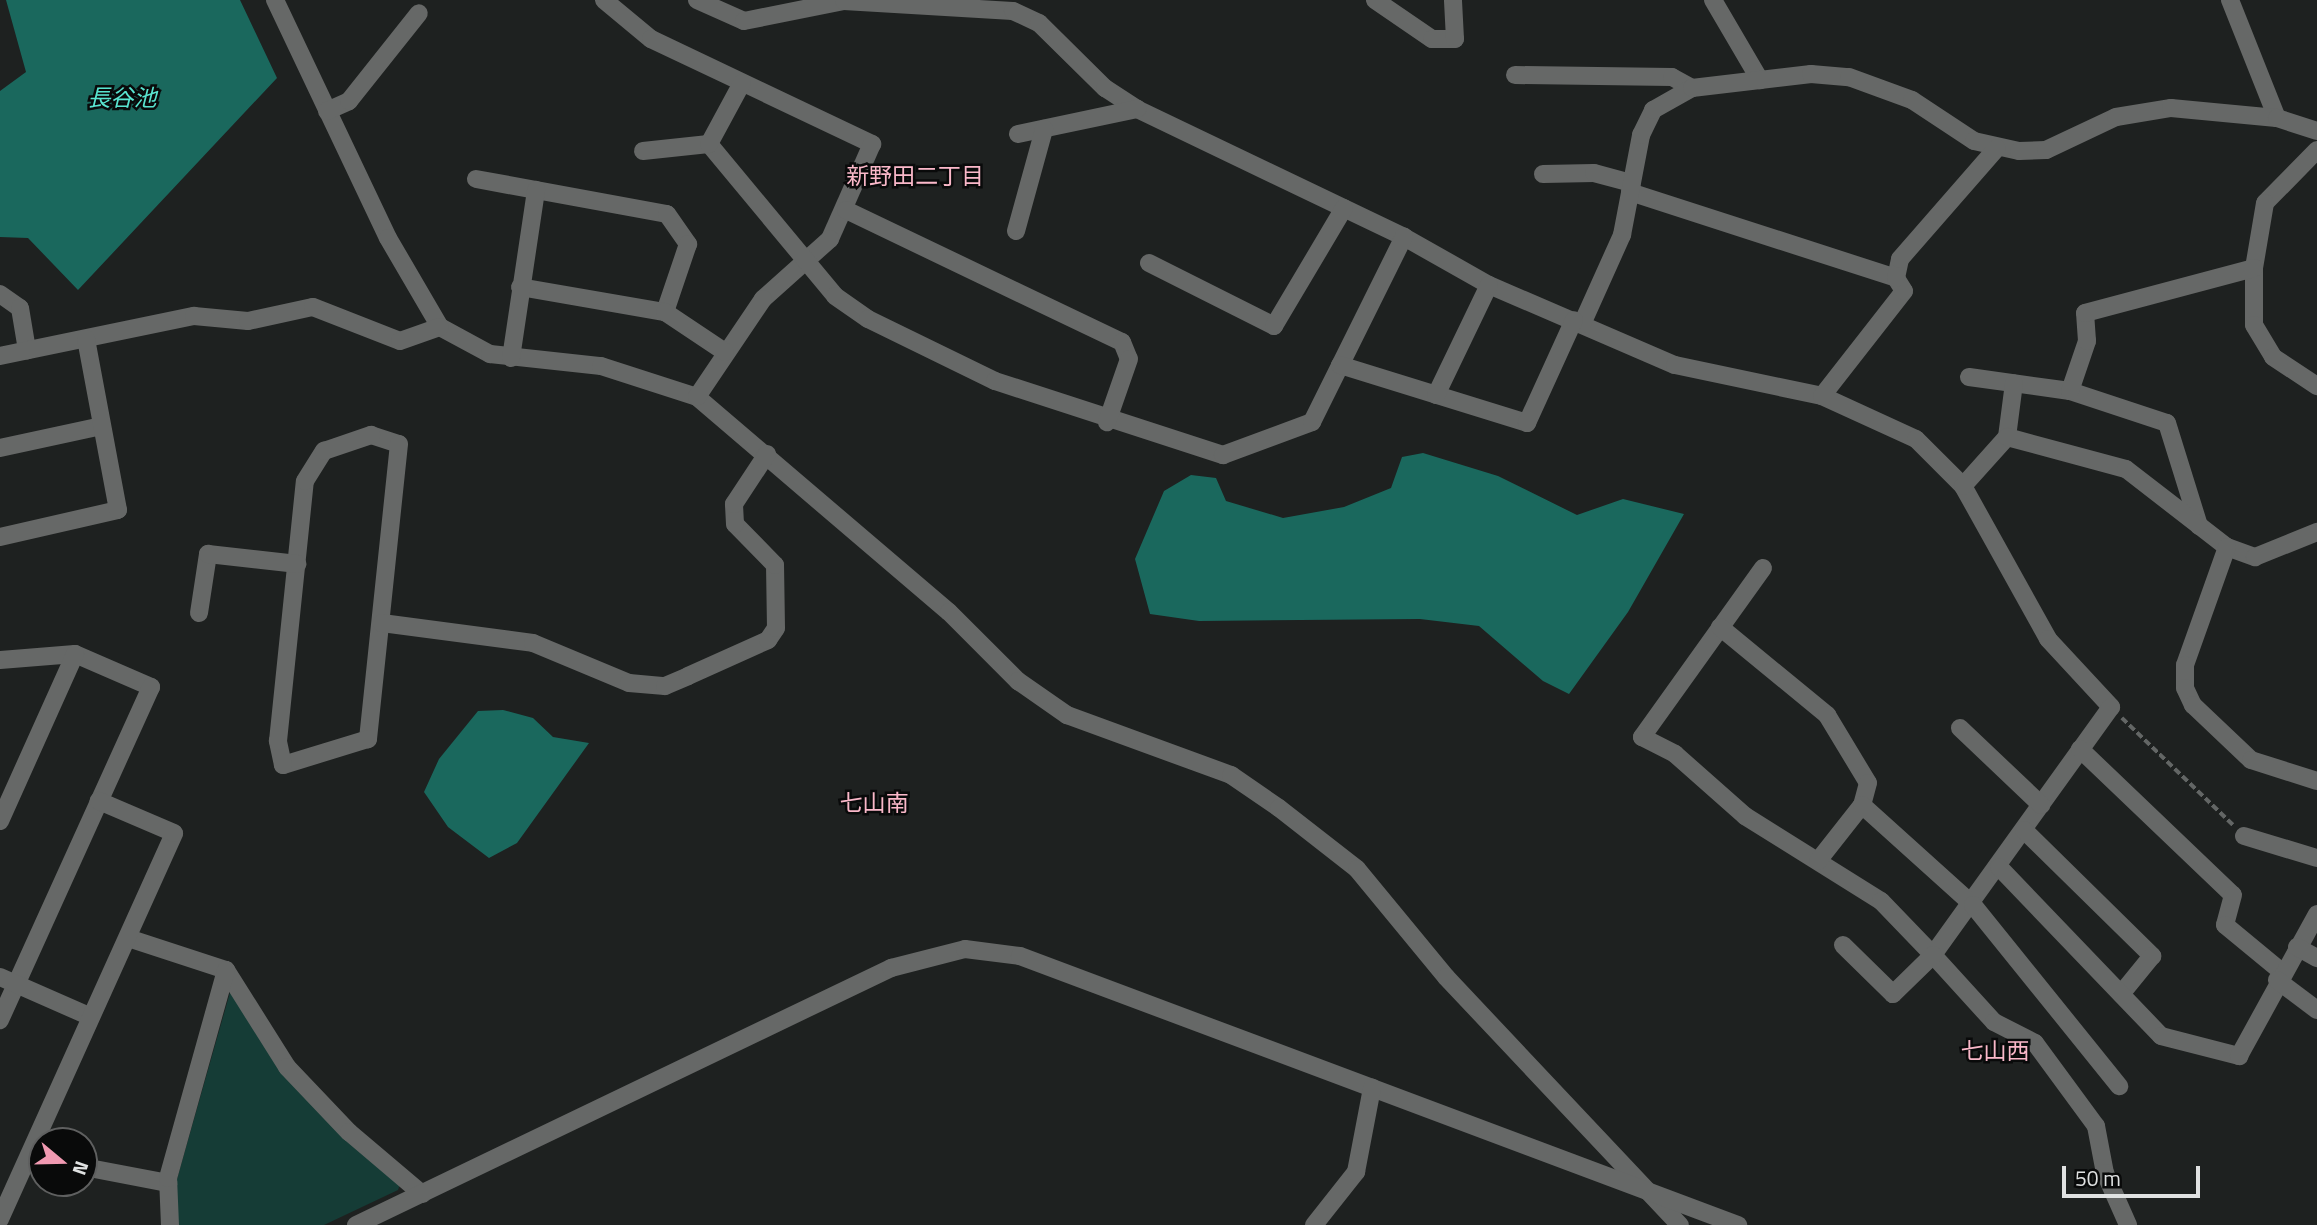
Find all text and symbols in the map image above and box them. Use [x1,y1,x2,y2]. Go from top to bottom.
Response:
water label: 長谷池 [88,84,156,112]
district label: 新野田二丁目 [846,162,984,190]
district label: 七山南 [840,789,908,817]
district label: 七山西 [1961,1037,2029,1065]
north arrow [28,1127,98,1197]
scale bar [2065,1152,2203,1196]
text: N [66,1157,97,1179]
text: 50 m [2075,1162,2121,1194]

